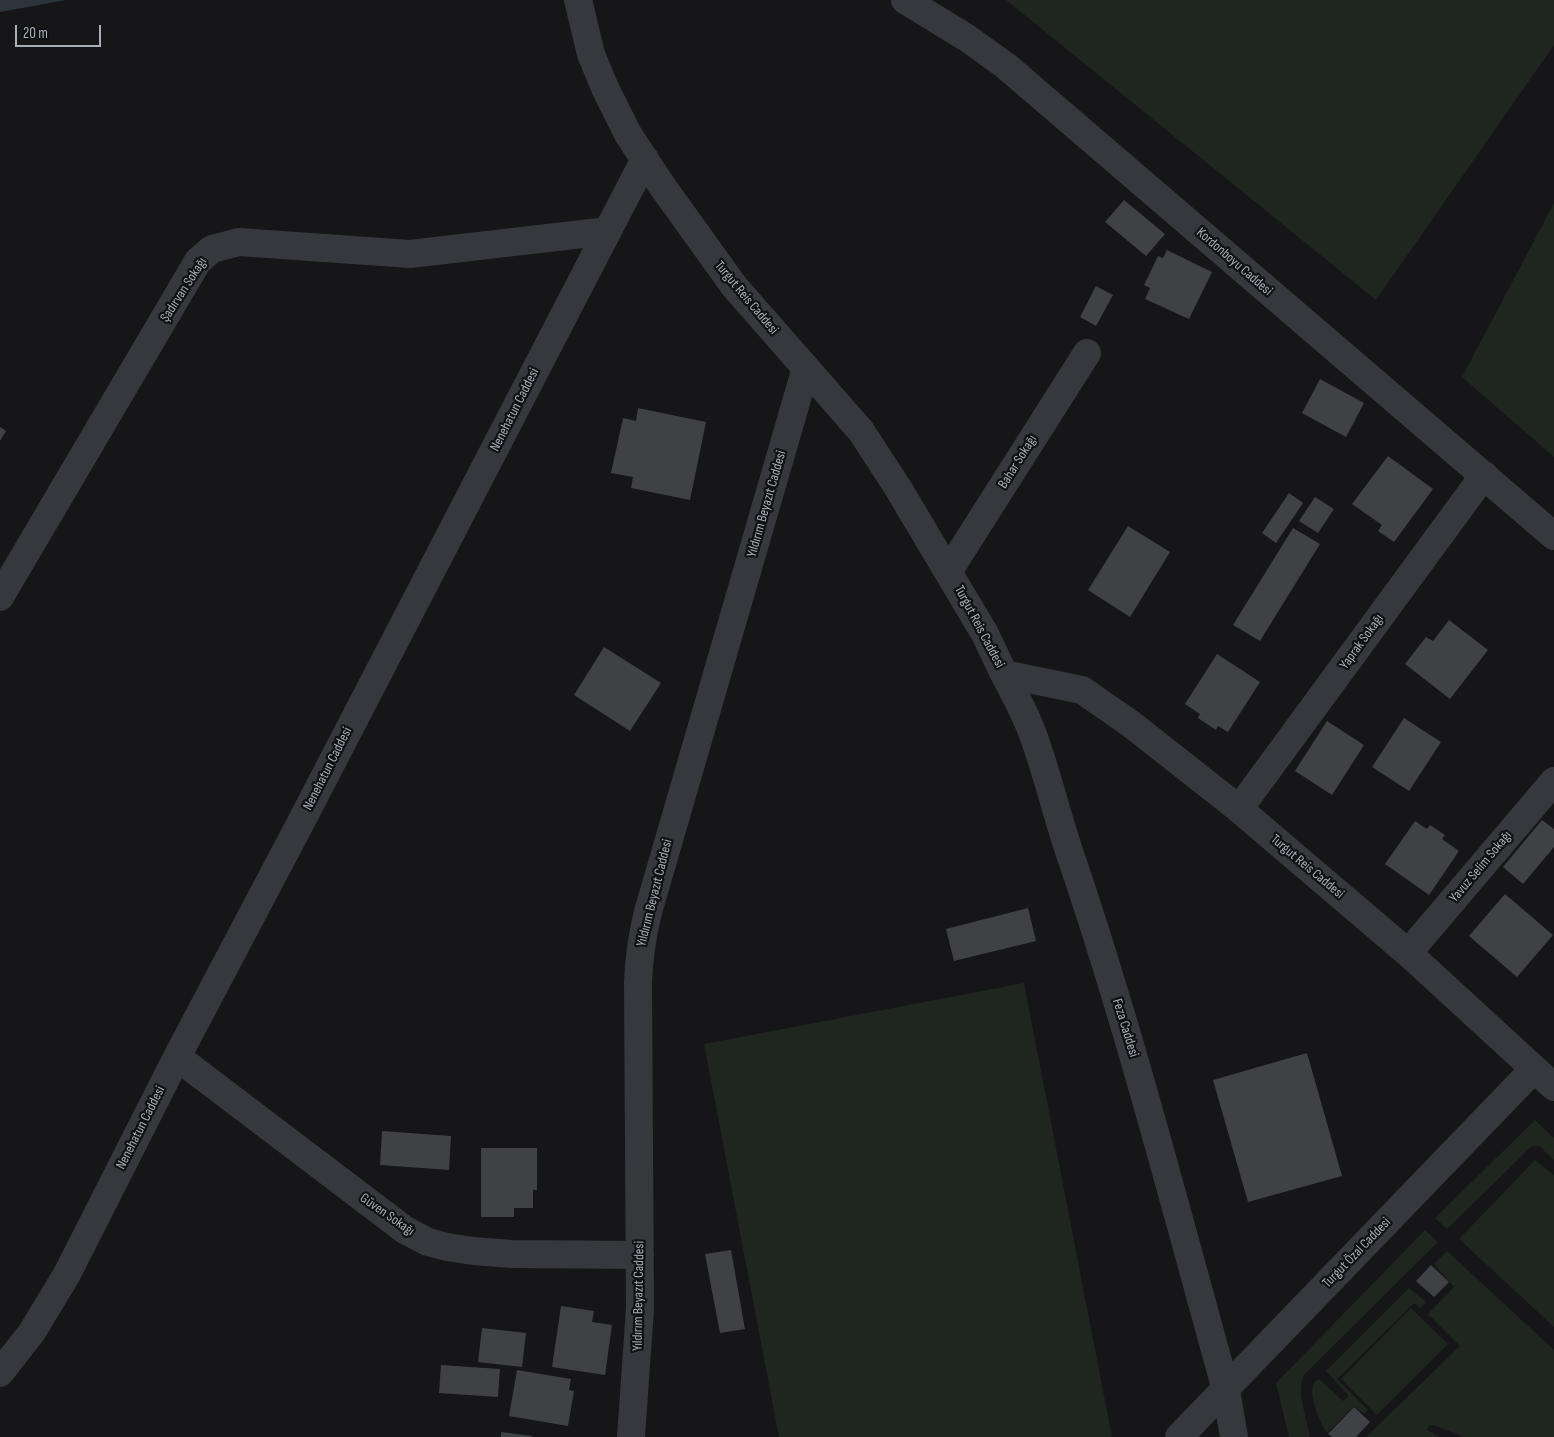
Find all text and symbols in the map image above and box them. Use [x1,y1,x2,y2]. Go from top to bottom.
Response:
scale bar [18,15,104,47]
text: 20 m [23,24,48,43]
street label: Kordonboyu Caddesi [1193,224,1275,300]
street label: Şadırvan Sokağı [157,255,211,325]
street label: Turgut Reis Caddesi [710,258,782,338]
street label: Nenehatun Caddesi [487,366,543,454]
street label: Bahar Sokağı [995,432,1041,492]
street label: Yıldırım Beyazıt Caddesi [744,449,790,559]
street label: Turgut Reis Caddesi [950,583,1008,671]
street label: Yaprak Sokağı [1336,611,1388,673]
street label: Nenehatun Caddesi [300,725,356,813]
street label: Yavuz Selim Sokağı [1446,828,1516,906]
street label: Turgut Reis Caddesi [1267,831,1347,903]
street label: Yıldırım Beyazıt Caddesi [634,838,676,948]
street label: Feza Caddesi [1108,997,1142,1059]
street label: Nenehatun Caddesi [113,1084,169,1172]
street label: Güven Sokağı [356,1190,418,1240]
street label: Turgut Özal Caddesi [1319,1214,1395,1292]
street label: Yıldırım Beyazıt Caddesi [630,1241,648,1351]

